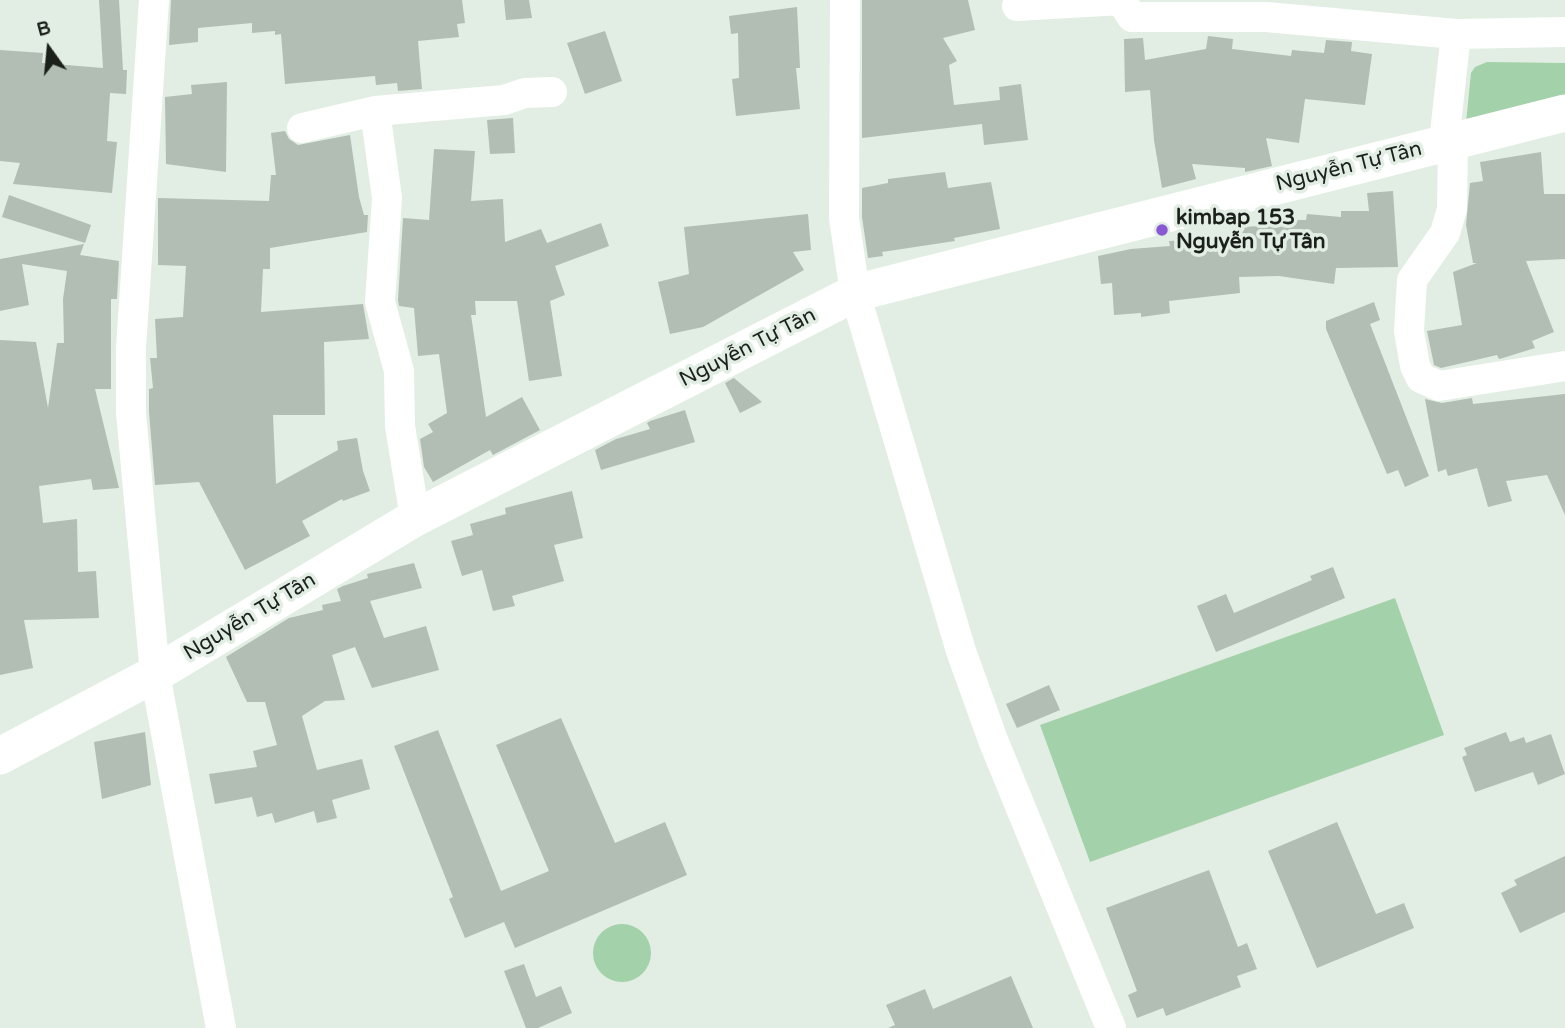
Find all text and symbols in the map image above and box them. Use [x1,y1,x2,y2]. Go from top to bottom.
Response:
north arrow [14,14,84,84]
text: B [34,16,53,41]
street label: Nguyễn Tự Tân [1273,137,1425,197]
place label: kimbap 153 Nguyễn Tự Tân [1176,205,1326,255]
marker: kimbap 153 Nguyễn Tự Tân [1154,222,1170,238]
street label: Nguyễn Tự Tân [676,303,820,393]
street label: Nguyễn Tự Tân [179,568,321,666]

